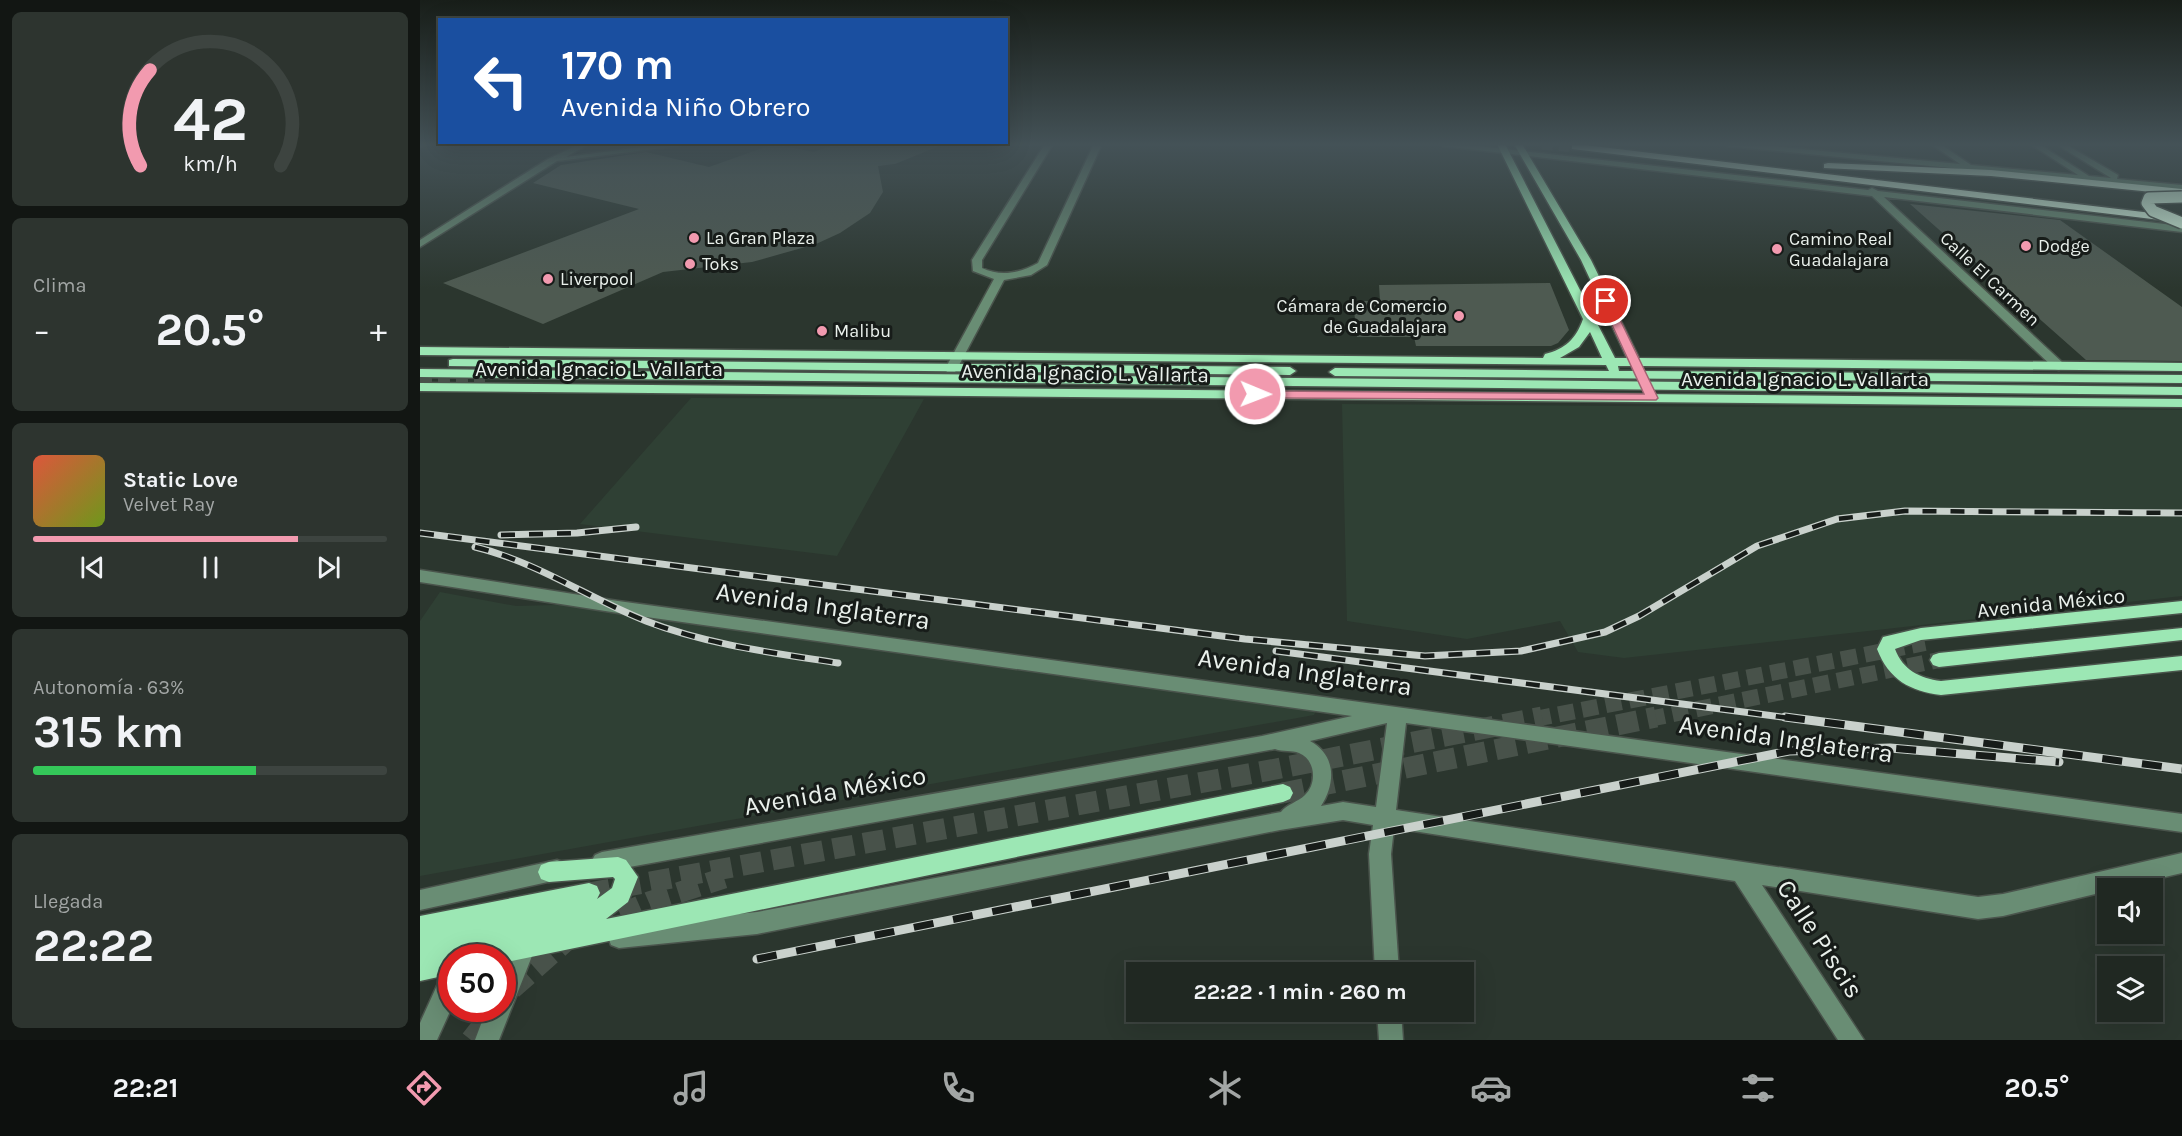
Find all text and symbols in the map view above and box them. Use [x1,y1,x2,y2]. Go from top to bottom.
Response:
text: 170 m [561,40,674,90]
icon: left [462,42,540,120]
text: 42 [173,83,247,156]
text: Avenida Niño Obrero [561,91,811,123]
text: km/h [183,151,237,176]
place label: La Gran Plaza [706,227,815,249]
street label: Calle El Carmen [1936,227,2044,331]
place label: Camino Real Guadalajara [1789,228,1892,271]
marker: La Gran Plaza [687,231,701,245]
place label: Dodge [2038,235,2090,257]
marker: Dodge [2019,239,2033,253]
marker: Camino Real Guadalajara [1770,242,1784,256]
place label: Toks [702,253,739,275]
marker: Toks [683,257,697,271]
place label: Liverpool [560,268,634,290]
marker: Liverpool [541,272,555,286]
text: Clima [33,274,87,297]
pin [1580,275,1631,326]
icon: arrive [1589,284,1622,317]
place label: Cámara de Comercio de Guadalajara [1276,295,1447,338]
text: 20.5° [155,304,265,356]
marker: Cámara de Comercio de Guadalajara [1452,309,1466,323]
text: − [33,311,50,349]
text: + [370,311,387,349]
place label: Malibu [834,320,891,342]
marker: Malibu [815,324,829,338]
street label: Avenida Ignacio L. Vallarta [475,357,723,381]
street label: Avenida Ignacio L. Vallarta [961,359,1209,387]
position arrow [1223,362,1287,426]
street label: Avenida Ignacio L. Vallarta [1681,367,1929,391]
text: Static Love [123,467,238,493]
text: Velvet Ray [123,493,215,516]
icon: previous [76,551,109,584]
icon: pause [194,551,227,584]
icon: next [312,551,345,584]
street label: Avenida Inglaterra [714,576,932,636]
street label: Avenida México [1976,583,2126,623]
street label: Avenida Inglaterra [1196,642,1414,702]
text: Autonomía · 63% [33,676,185,699]
text: 315 km [33,706,184,758]
street label: Avenida Inglaterra [1677,709,1895,769]
street label: Avenida México [742,760,928,822]
street label: Calle Piscis [1770,874,1870,1004]
map controls [2097,878,2163,1022]
button: sound [2097,878,2163,944]
text: Llegada [33,890,103,913]
text: 22:22 [33,920,154,972]
speed limit sign: 50 [438,944,516,1022]
button: layers [2097,956,2163,1022]
text: 22:22 · 1 min · 260 m [1193,979,1407,1005]
icon: directions [403,1067,445,1109]
icon: music [670,1067,712,1109]
icon: phone [937,1067,979,1109]
icon: climate [1204,1067,1246,1109]
icon: car [1470,1067,1512,1109]
icon: filters [1737,1067,1779,1109]
text: 22:21 [112,1072,178,1104]
text: 20.5° [2004,1072,2070,1104]

